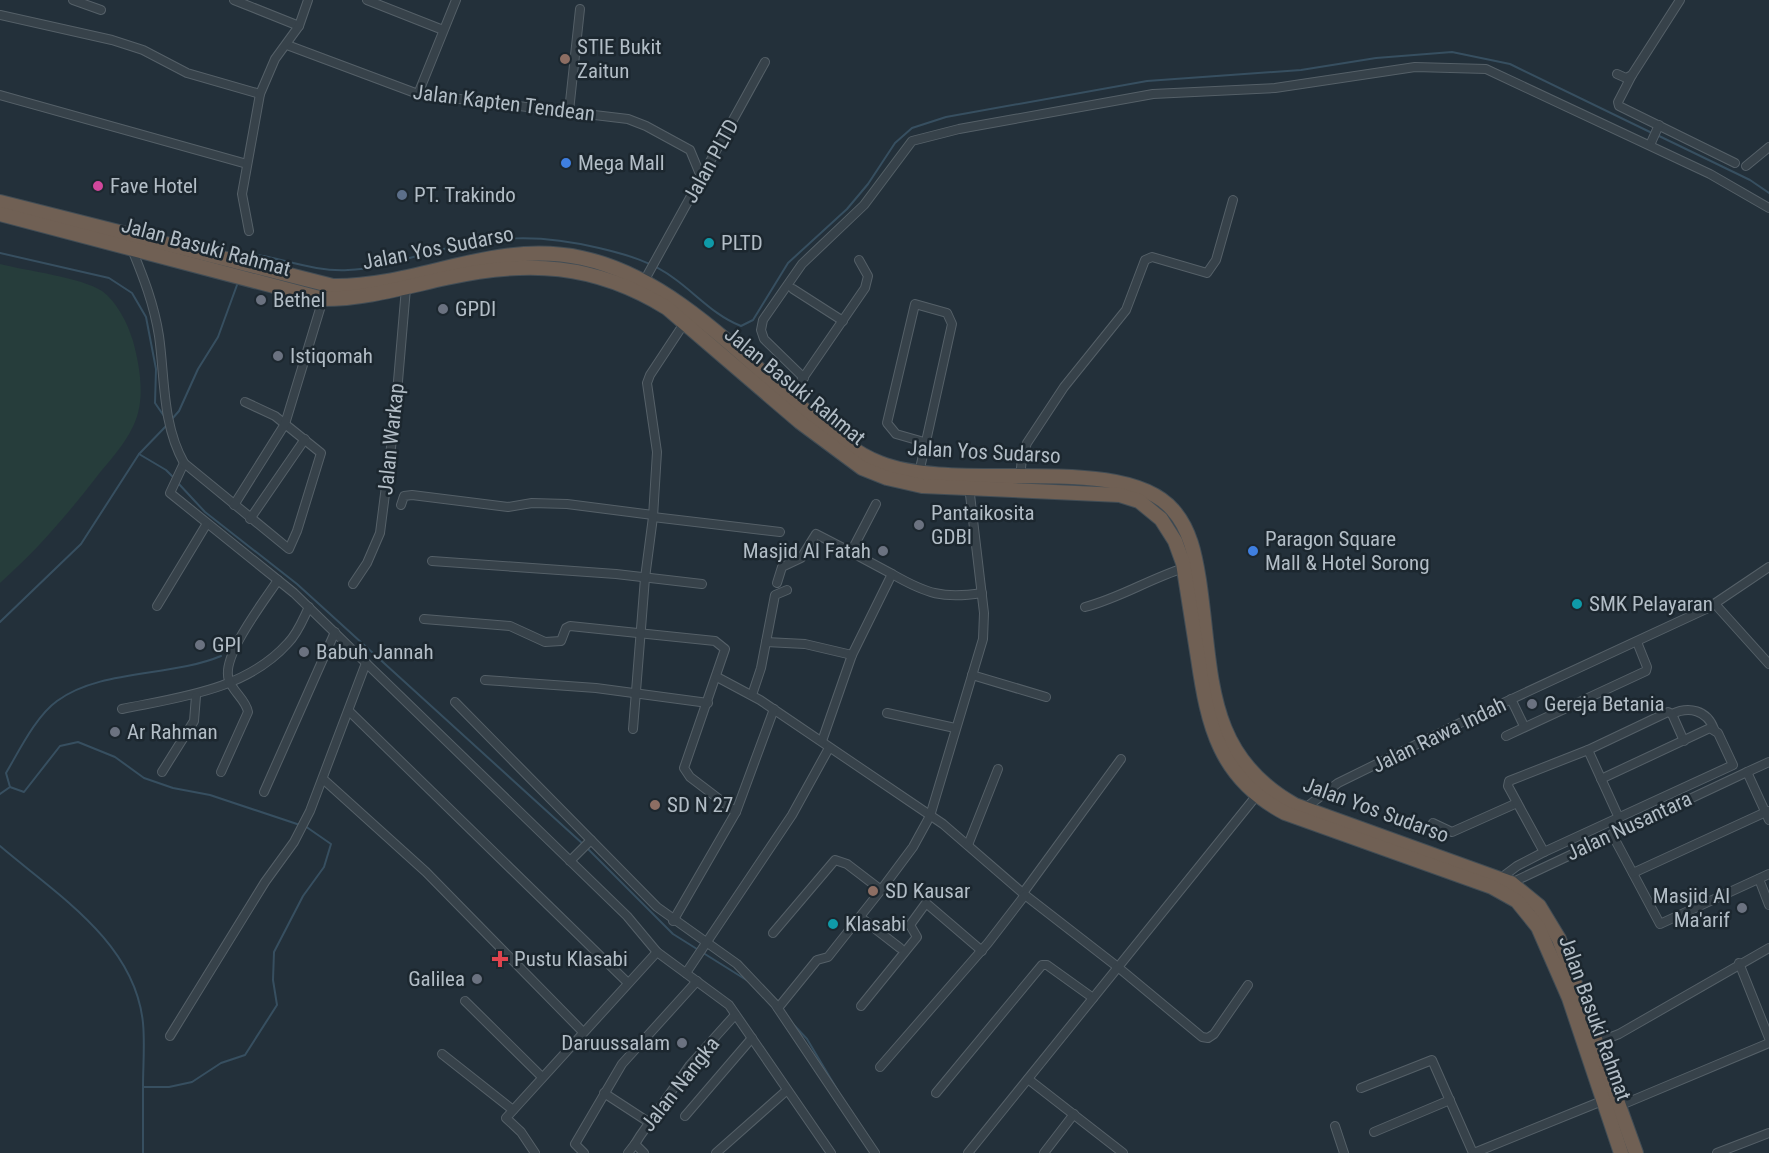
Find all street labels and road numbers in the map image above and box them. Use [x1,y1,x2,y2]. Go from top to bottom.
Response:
street label: Jalan Kapten Tendean [412,80,596,126]
street label: Jalan PLTD [678,115,744,207]
street label: Jalan Basuki Rahmat [119,213,293,281]
street label: Jalan Yos Sudarso [360,222,516,274]
street label: Jalan Basuki Rahmat [720,322,870,450]
street label: Jalan Warkap [373,382,409,496]
street label: Jalan Yos Sudarso [907,436,1061,468]
street label: Jalan Rawa Indah [1368,692,1510,778]
street label: Jalan Yos Sudarso [1300,772,1452,848]
street label: Jalan Nusantara [1563,787,1695,865]
street label: Jalan Basuki Rahmat [1554,932,1636,1104]
street label: Jalan Nangka [636,1032,724,1136]

